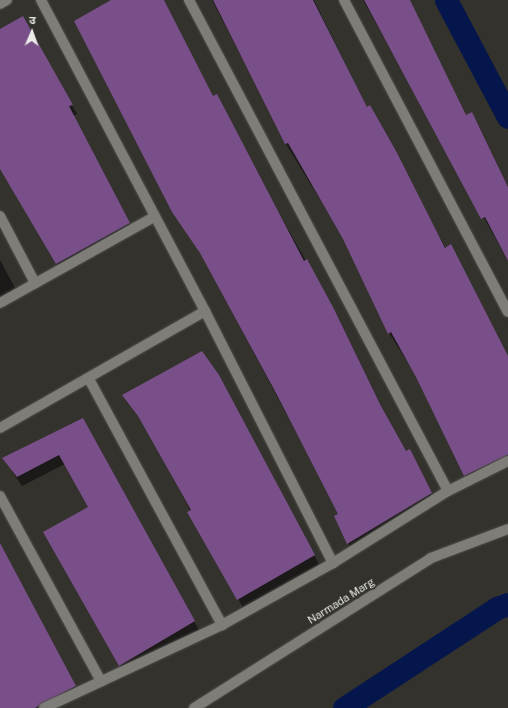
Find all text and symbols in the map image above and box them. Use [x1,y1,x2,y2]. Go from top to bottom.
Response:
north arrow [12,12,52,52]
text: उ [29,14,36,26]
street label: Narmada Marg [305,575,377,627]

